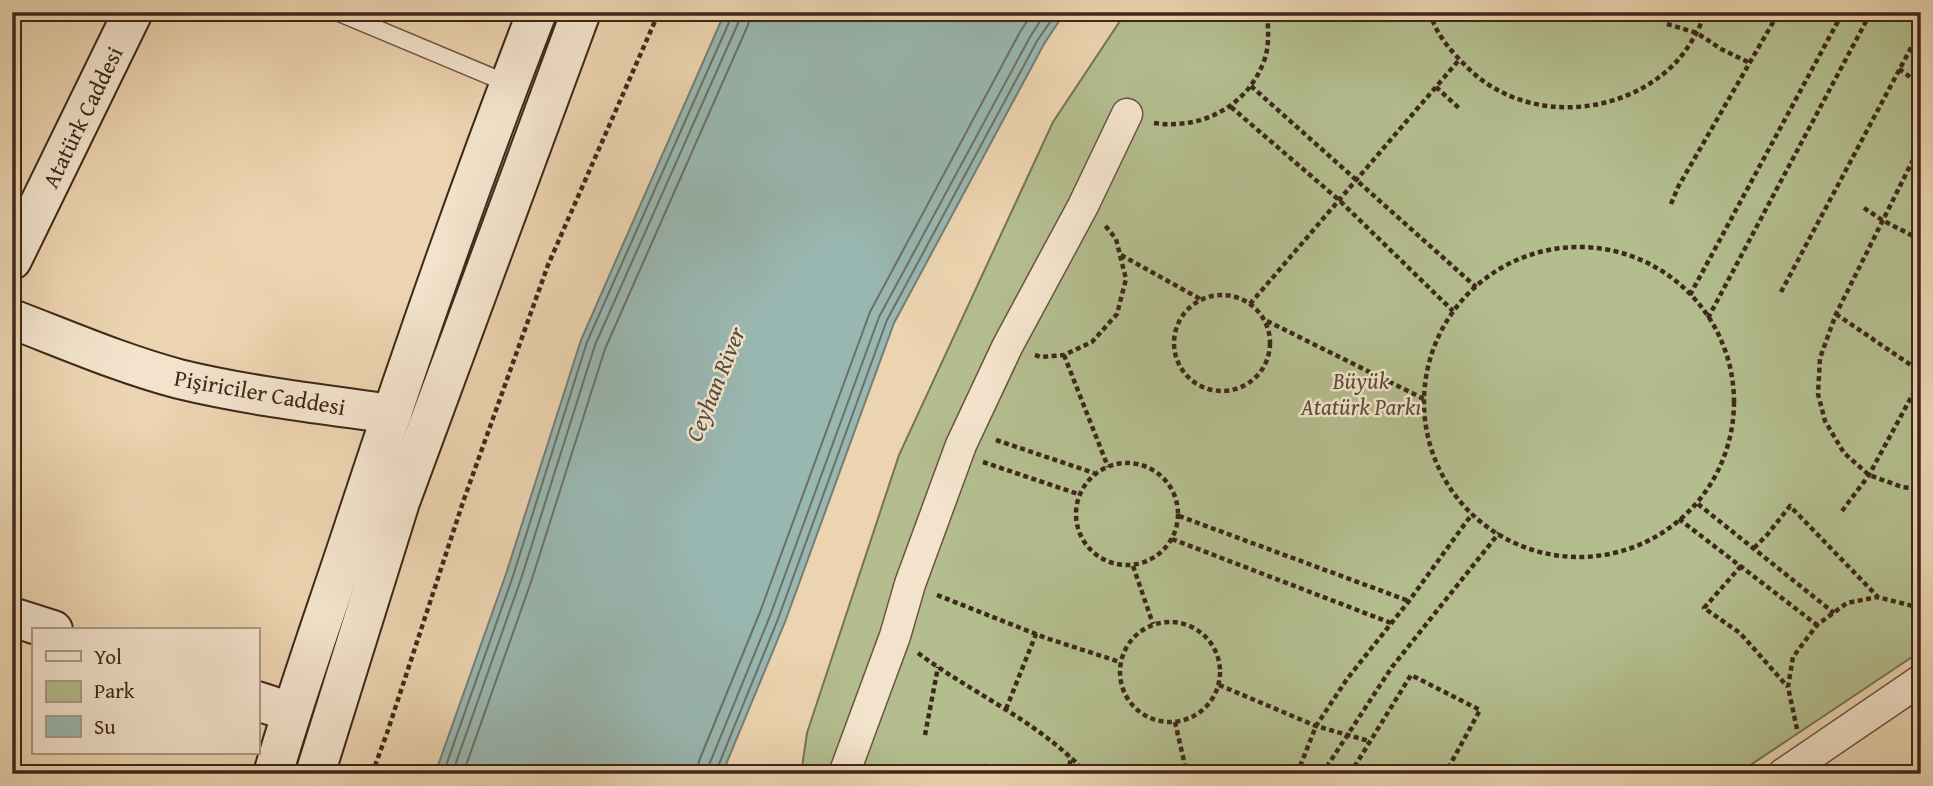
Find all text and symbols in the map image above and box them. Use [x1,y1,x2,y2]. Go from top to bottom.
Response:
street label: Atatürk Caddesi [33,41,131,193]
water label: Ceyhan River [676,320,754,447]
street label: Pişiriciler Caddesi [172,361,348,423]
park label: Büyük Atatürk Parkı [1300,364,1421,423]
legend [32,628,259,754]
text: Yol [94,641,122,672]
text: Park [94,675,135,706]
text: Su [94,711,116,742]

